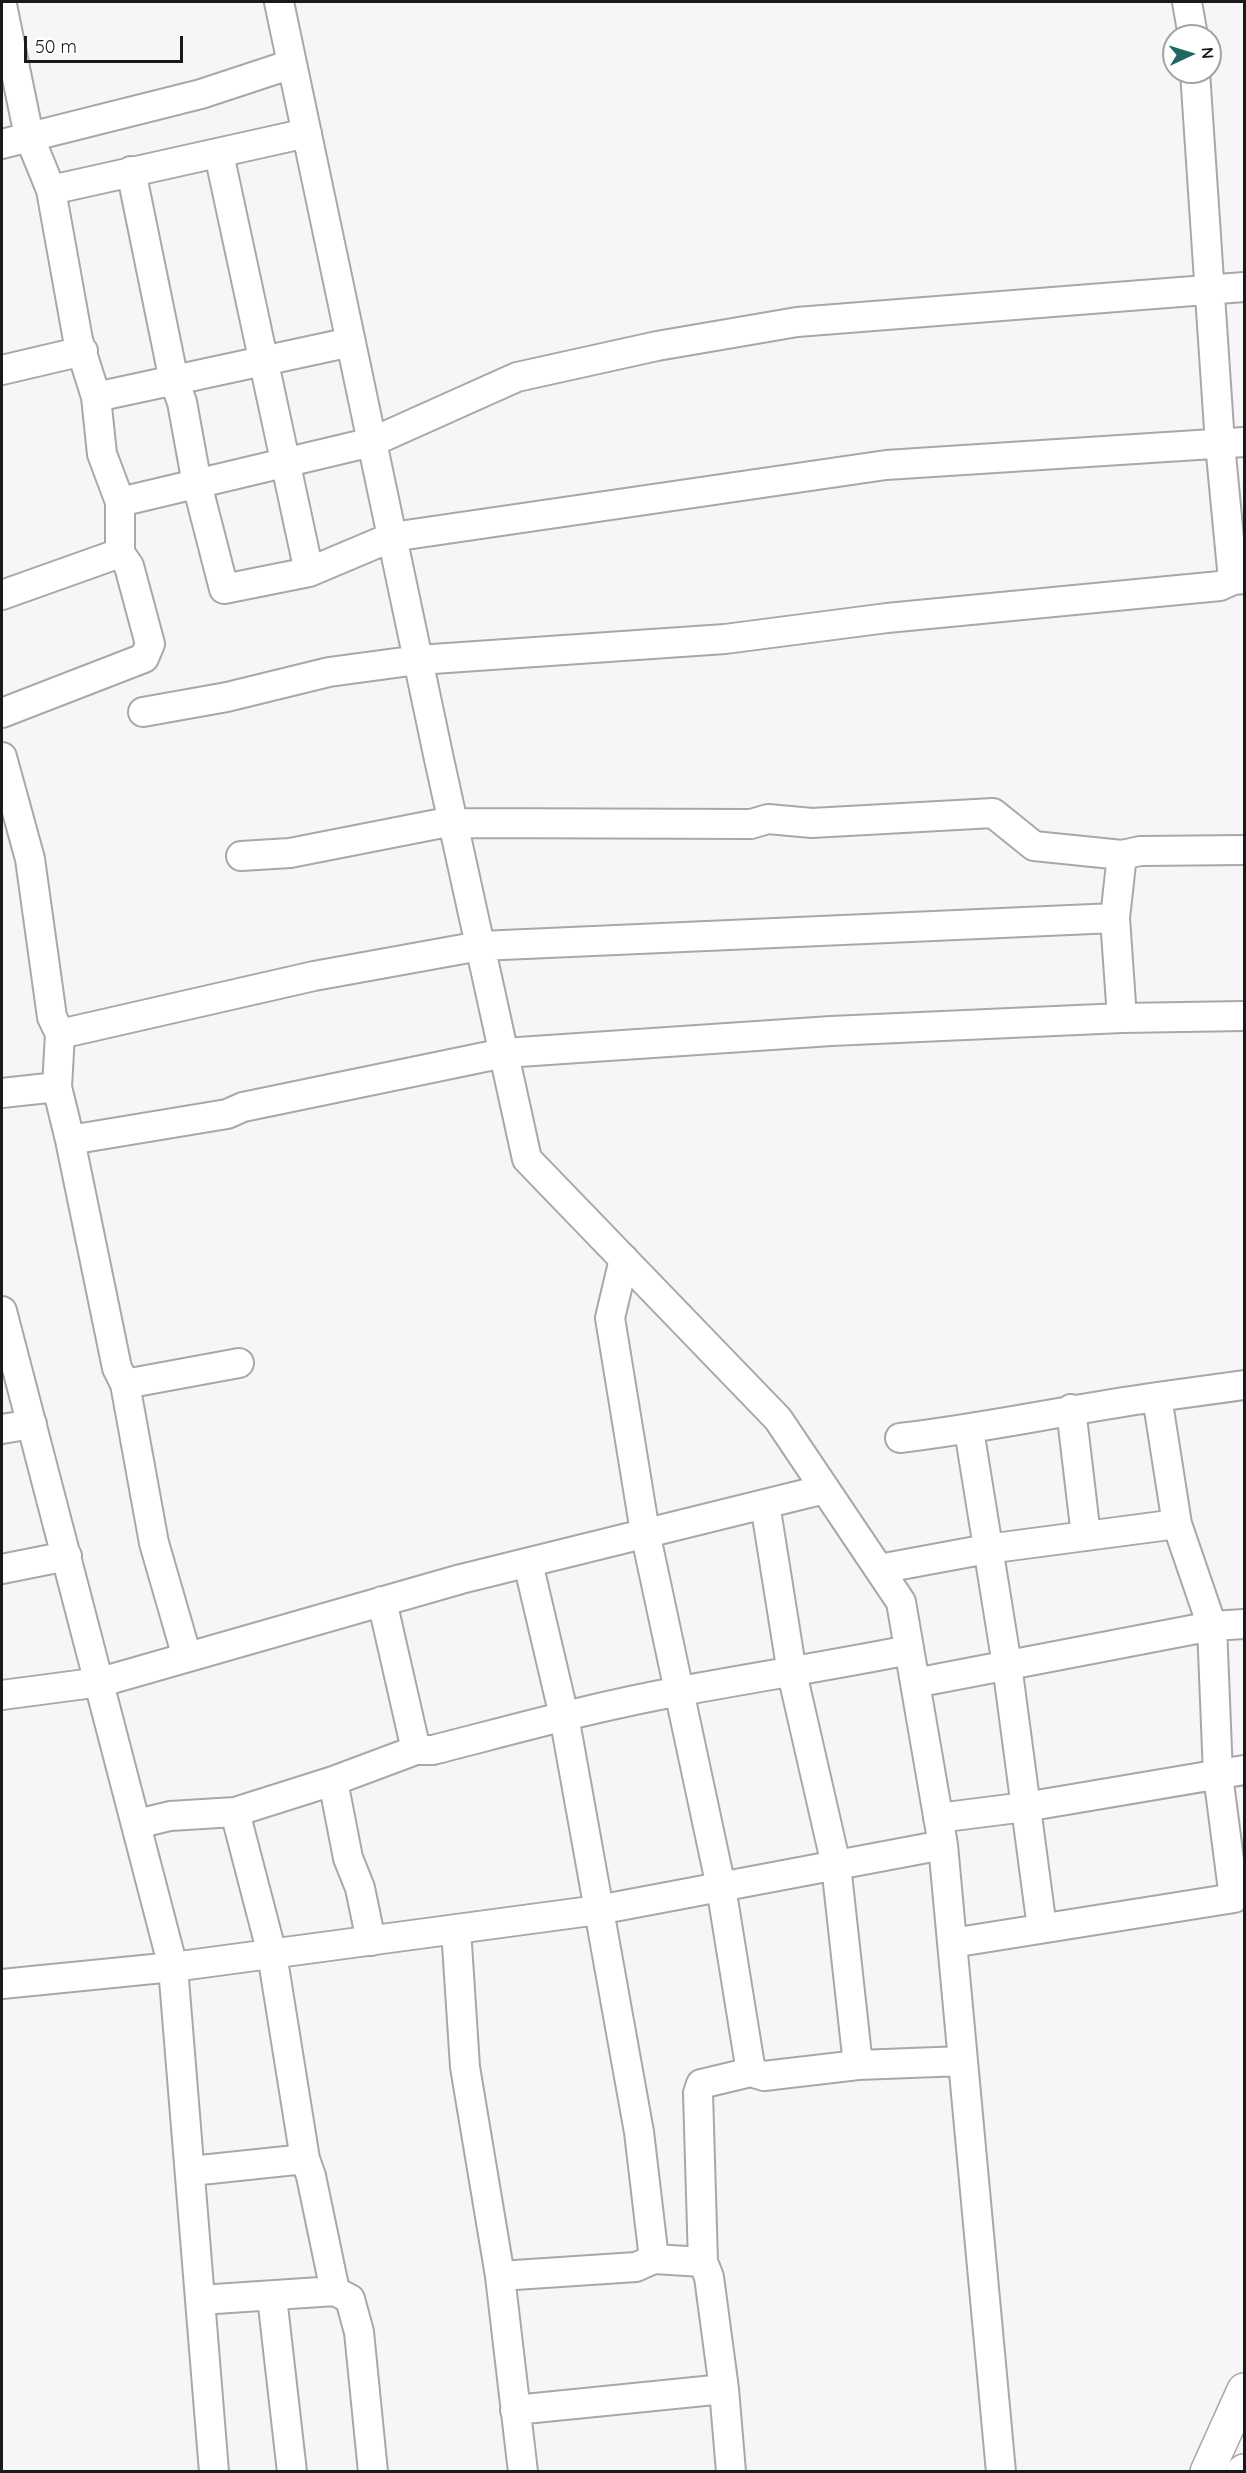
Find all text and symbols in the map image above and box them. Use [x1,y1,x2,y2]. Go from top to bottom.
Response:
scale bar [27,24,186,62]
north arrow [1162,24,1222,84]
text: 50 m [35,35,77,58]
text: N [1198,46,1218,59]

